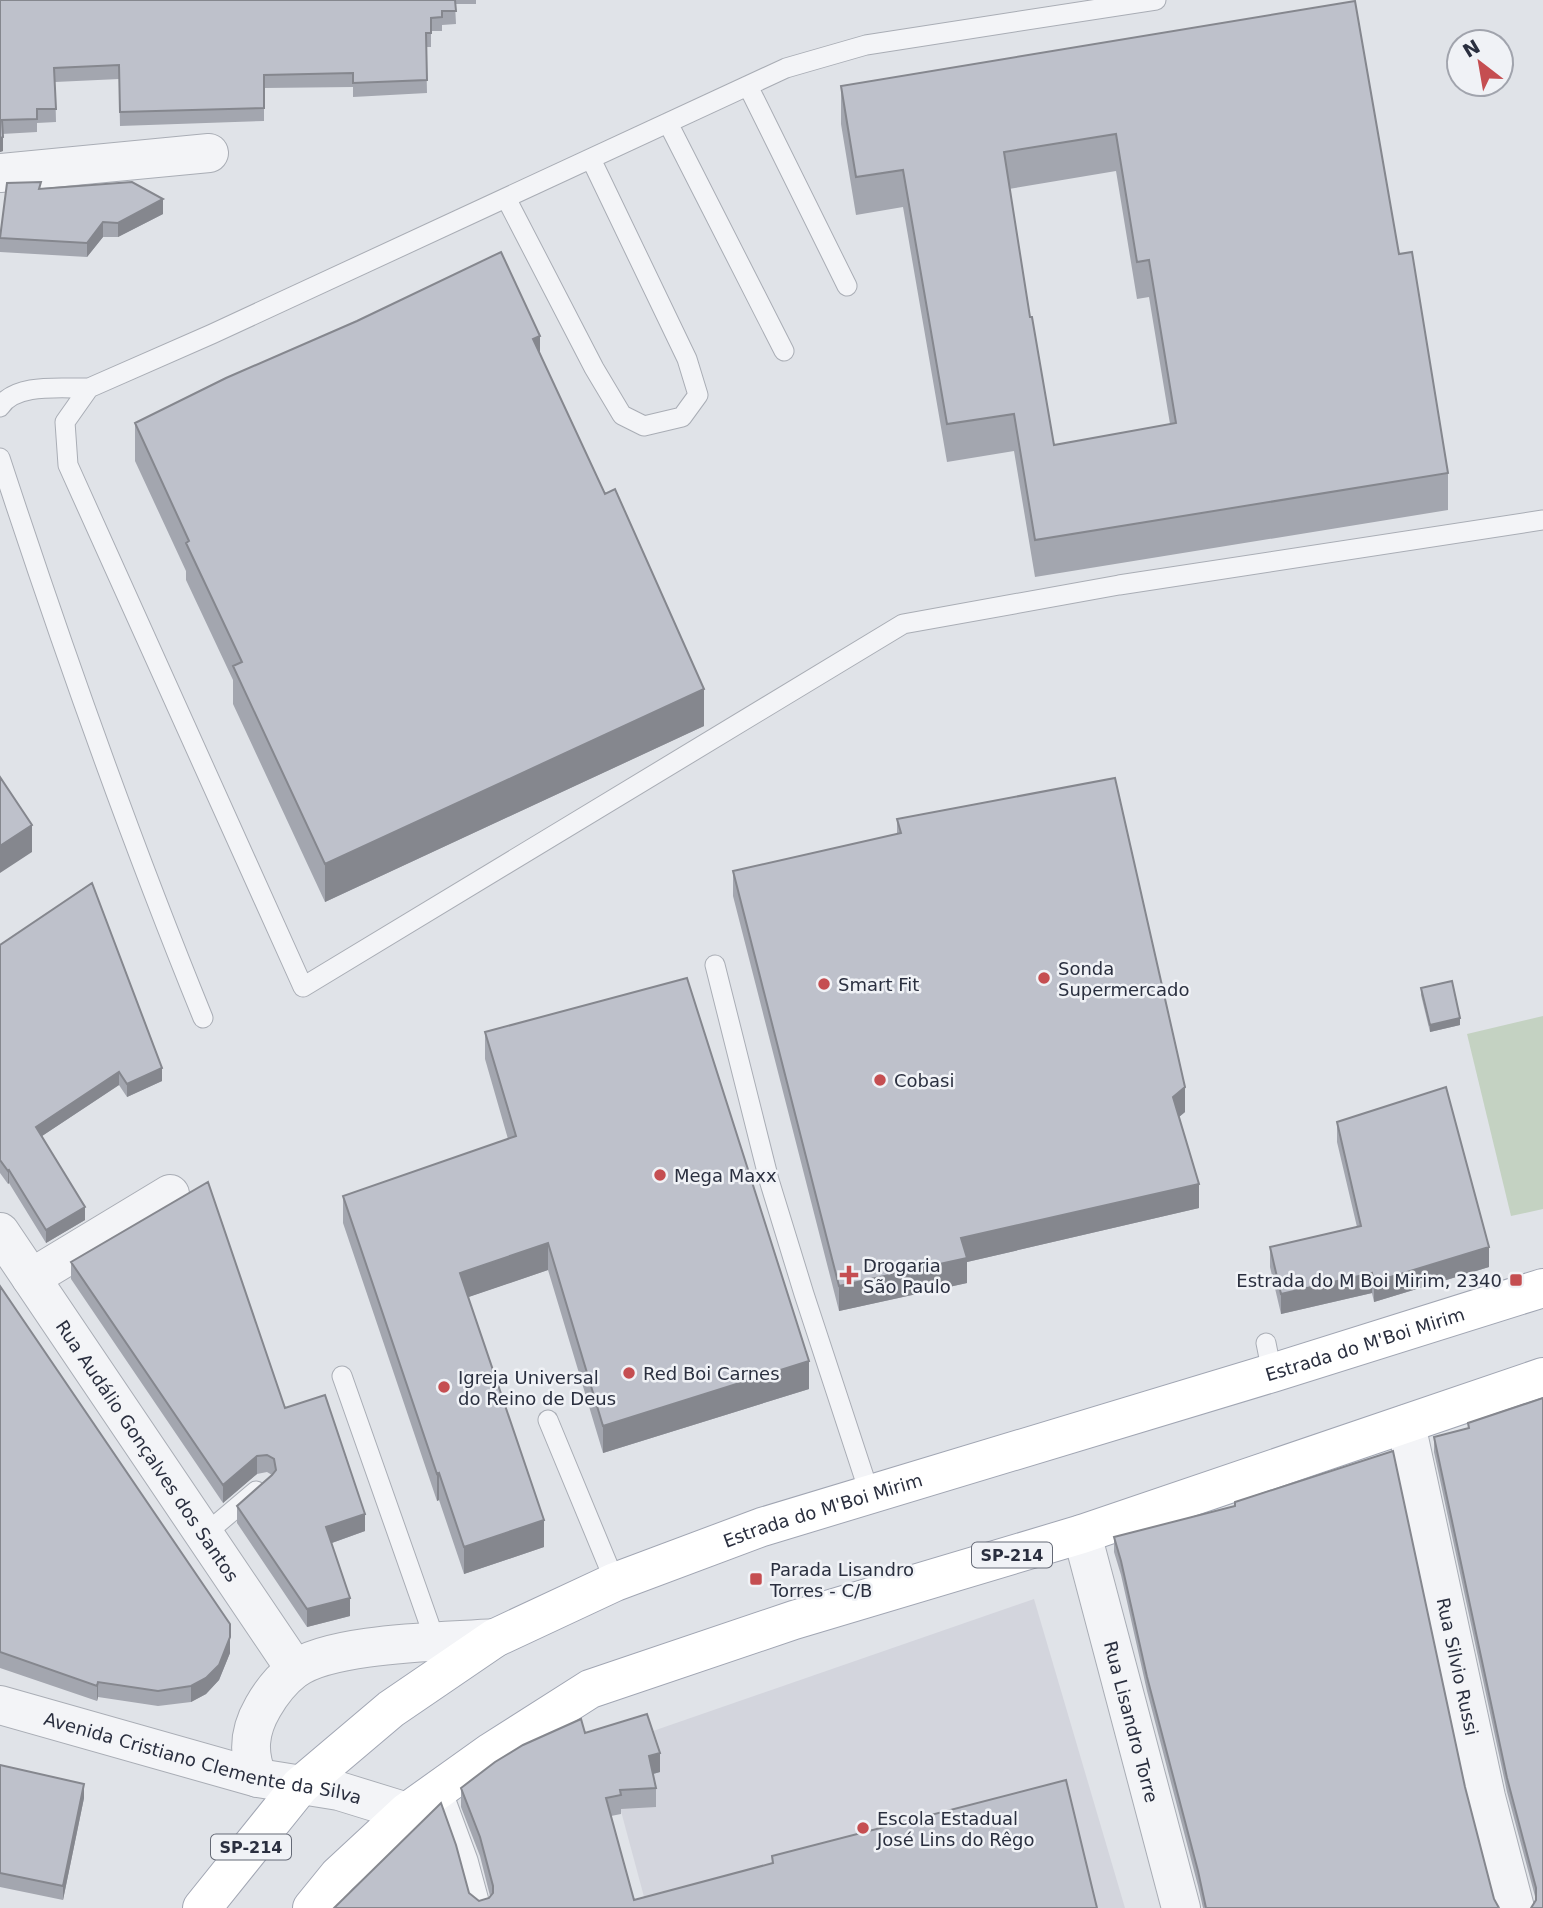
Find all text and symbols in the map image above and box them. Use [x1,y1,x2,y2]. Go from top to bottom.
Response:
north arrow [1445,28,1515,98]
text: N [1459,35,1484,62]
place label: Sonda Supermercado [1058,958,1189,1000]
marker: Sonda Supermercado [1036,970,1052,986]
place label: Smart Fit [838,974,919,995]
marker: Smart Fit [816,976,832,992]
place label: Cobasi [894,1070,954,1091]
marker: Cobasi [872,1072,888,1088]
place label: Mega Maxx [674,1165,777,1186]
marker: Mega Maxx [652,1167,668,1183]
place label: Drogaria São Paulo [863,1255,951,1297]
marker: Drogaria São Paulo [841,1267,857,1283]
place label: Estrada do M Boi Mirim, 2340 [1236,1270,1502,1291]
marker: Estrada do M Boi Mirim, 2340 [1508,1272,1524,1288]
street label: Estrada do M'Boi Mirim [1263,1303,1467,1385]
street label: Rua Audálio Gonçalves dos Santos [52,1316,243,1586]
place label: Red Boi Carnes [643,1363,780,1384]
marker: Red Boi Carnes [621,1365,637,1381]
place label: Igreja Universal do Reino de Deus [458,1367,616,1409]
marker: Igreja Universal do Reino de Deus [436,1379,452,1395]
street label: Estrada do M'Boi Mirim [720,1469,925,1551]
road number: SP-214 [972,1542,1052,1568]
place label: Parada Lisandro Torres - C/B [769,1559,914,1601]
marker: Parada Lisandro Torres - C/B [748,1571,764,1587]
street label: Rua Silvio Russi [1433,1595,1483,1737]
street label: Rua Lisandro Torre [1100,1639,1163,1805]
street label: Avenida Cristiano Clemente da Silva [42,1708,365,1808]
place label: Escola Estadual José Lins do Rêgo [876,1808,1034,1850]
marker: Escola Estadual José Lins do Rêgo [855,1820,871,1836]
road number: SP-214 [211,1834,291,1859]

